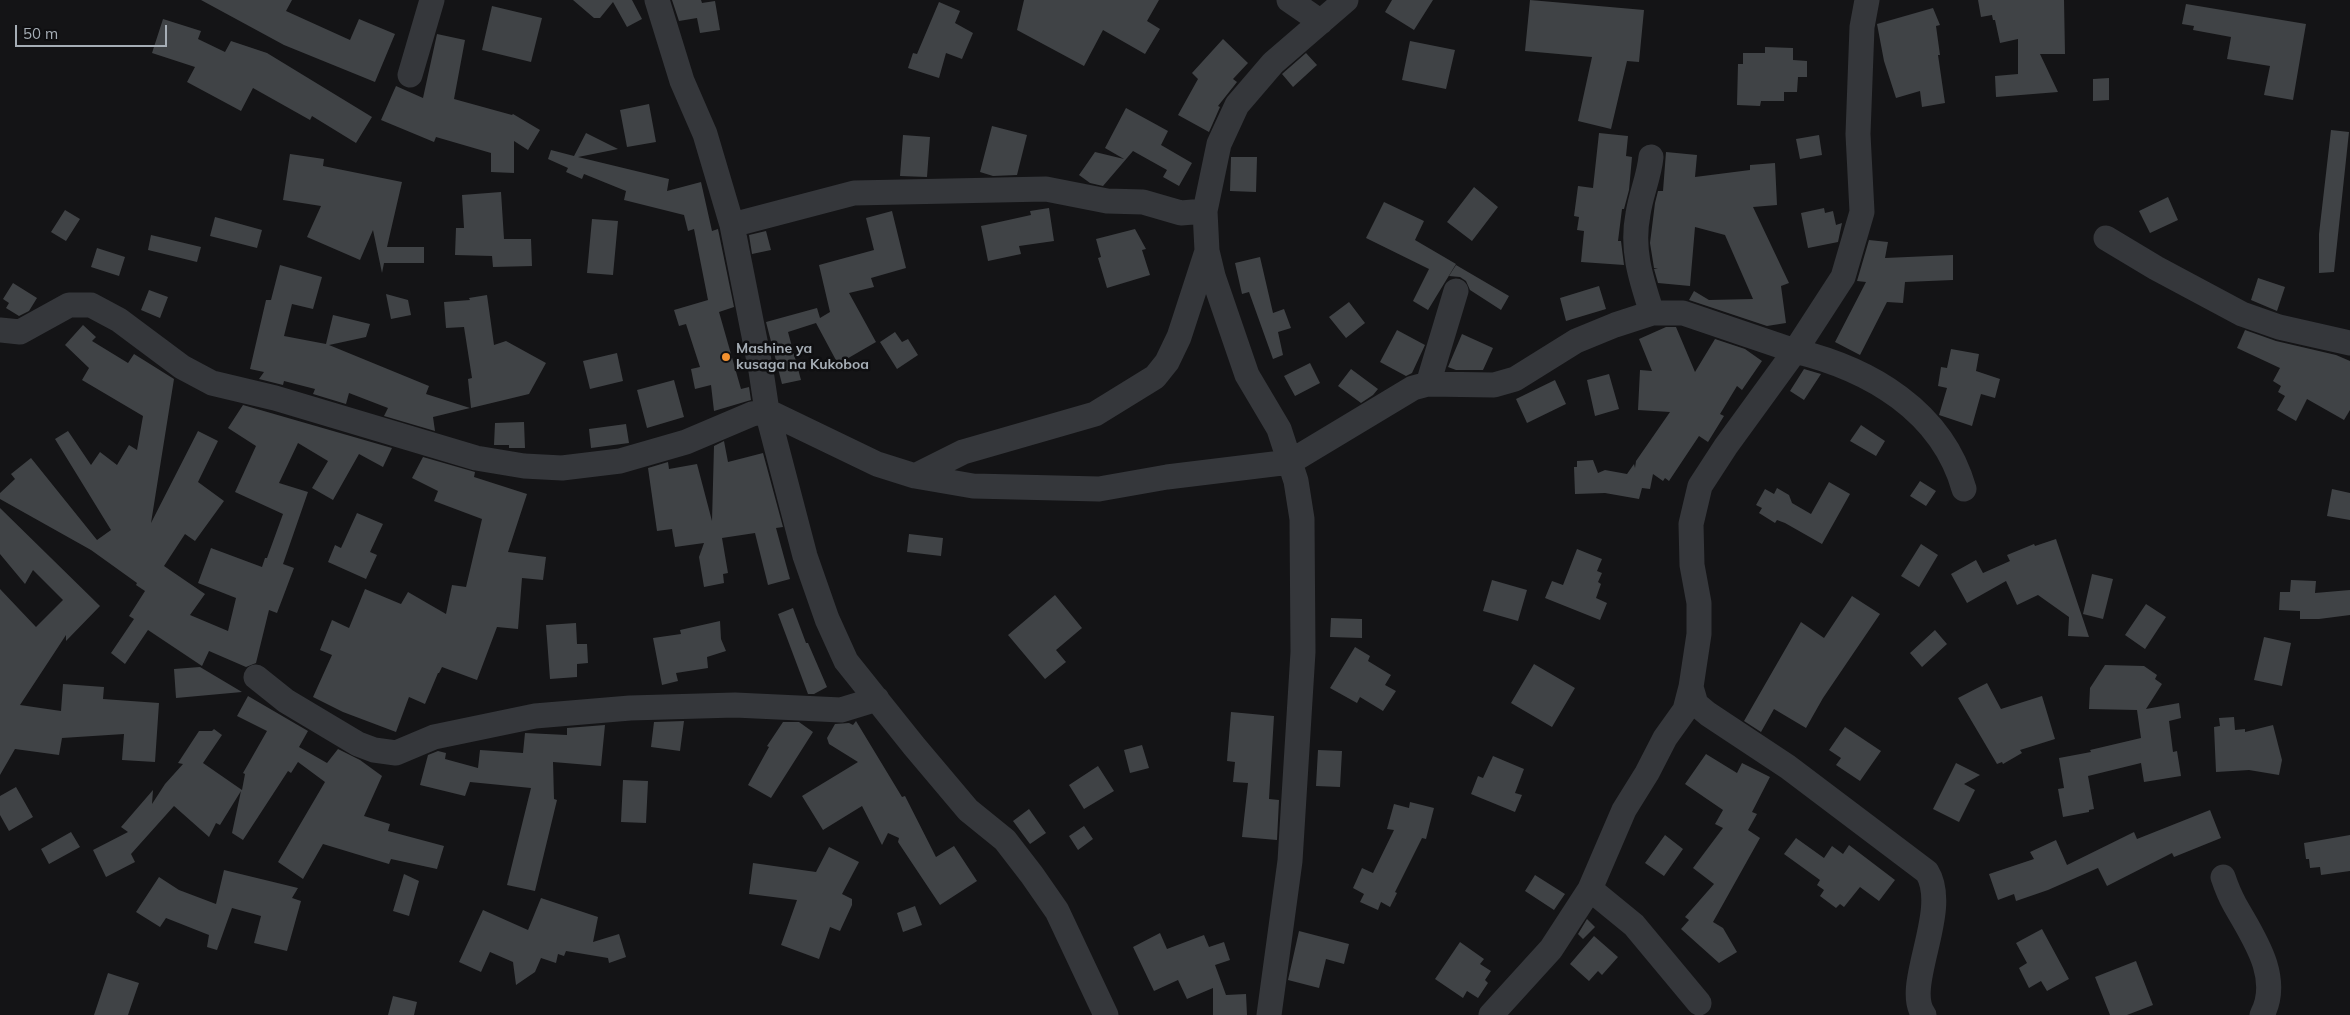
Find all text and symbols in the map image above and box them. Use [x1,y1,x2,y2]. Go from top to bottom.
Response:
scale bar [18,15,170,47]
text: 50 m [23,24,58,43]
place label: Mashine ya kusaga na Kukoboa [736,341,869,374]
marker: Mashine ya kusaga na Kukoboa [720,351,732,363]

